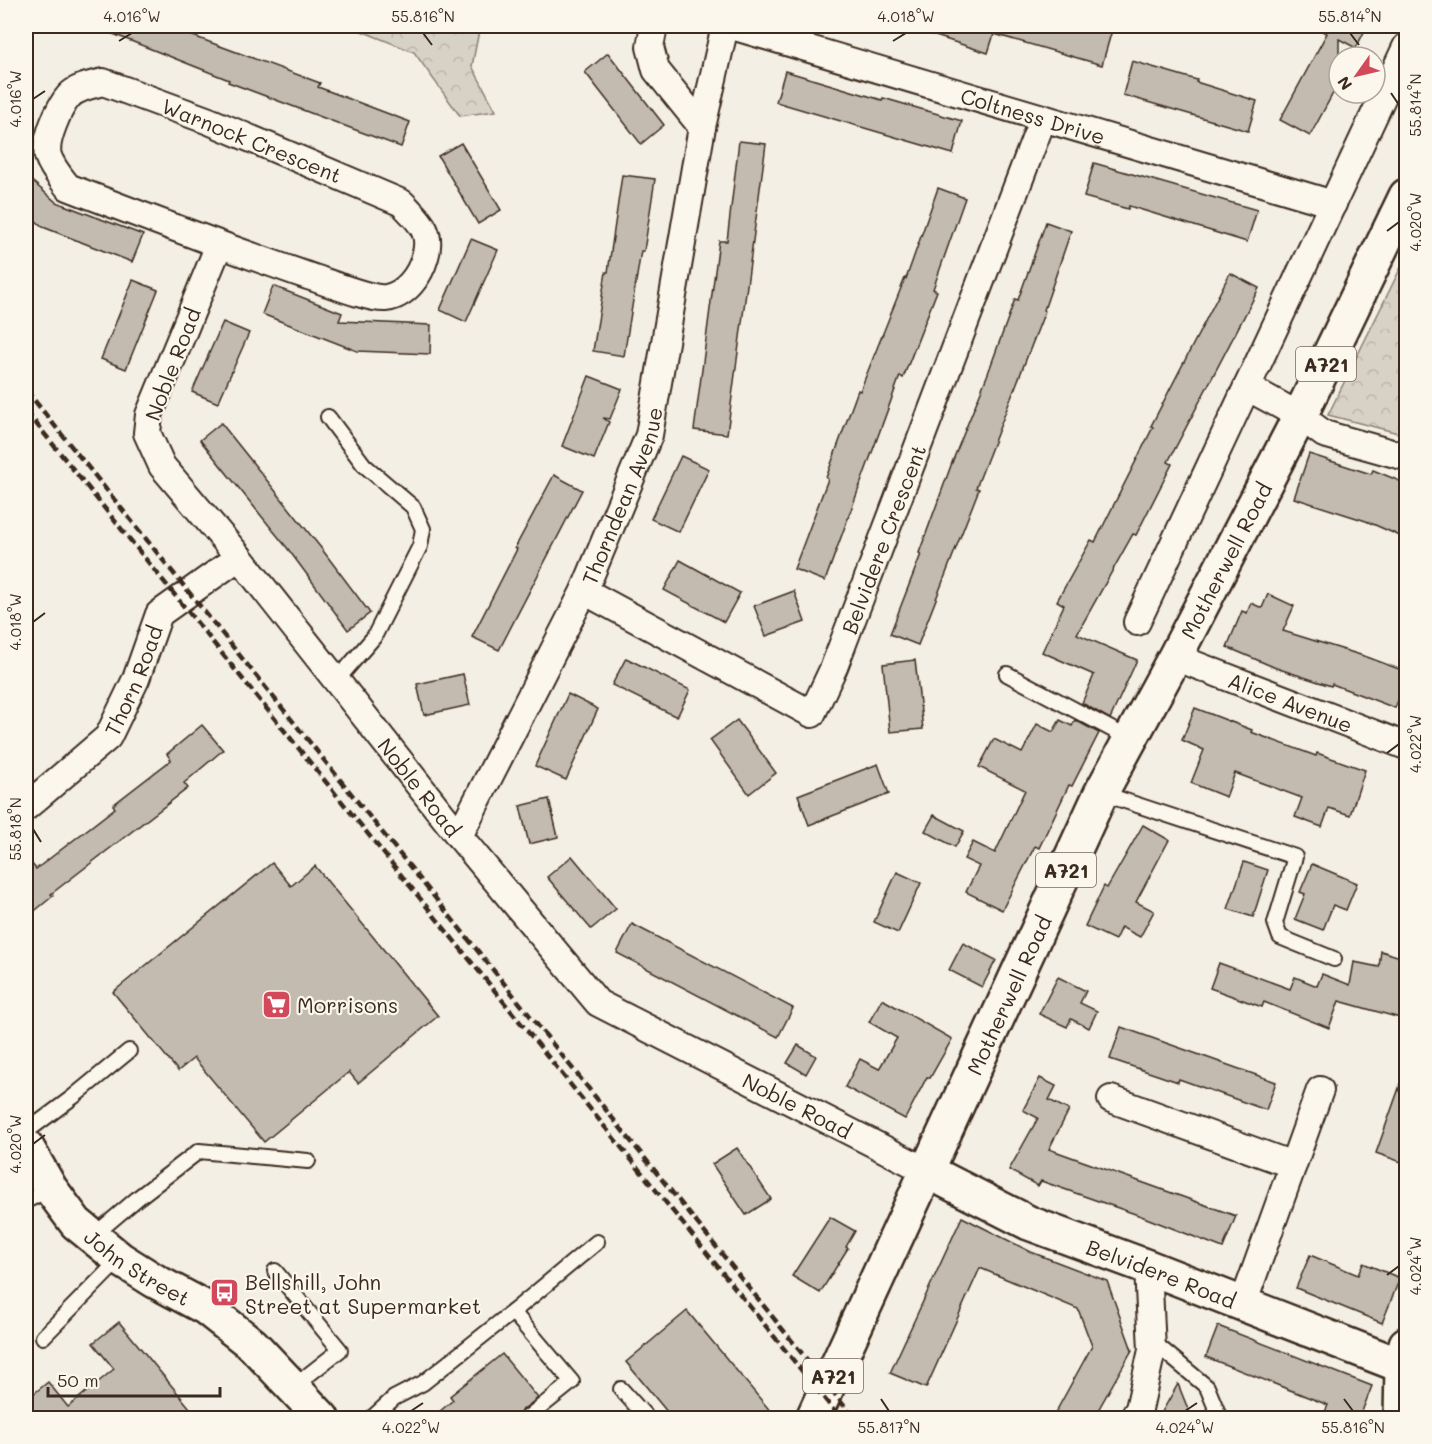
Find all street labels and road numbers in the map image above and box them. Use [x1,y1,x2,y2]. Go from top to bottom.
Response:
street label: Coltness Drive [958,81,1108,149]
street label: Warnock Crescent [158,92,346,188]
street label: Noble Road [138,304,206,424]
road number: A721 [1296,347,1356,381]
street label: Thorndean Avenue [575,405,667,588]
street label: Belvidere Crescent [834,440,931,637]
street label: Motherwell Road [1173,477,1277,643]
street label: Thorn Road [97,621,168,740]
street label: Alice Avenue [1225,665,1357,738]
street label: Noble Road [373,732,468,842]
road number: A721 [1036,853,1096,887]
street label: Motherwell Road [960,911,1056,1079]
street label: Noble Road [739,1066,856,1144]
street label: John Street [79,1222,195,1311]
street label: Belvidere Road [1083,1232,1240,1314]
road number: A721 [803,1359,863,1393]

